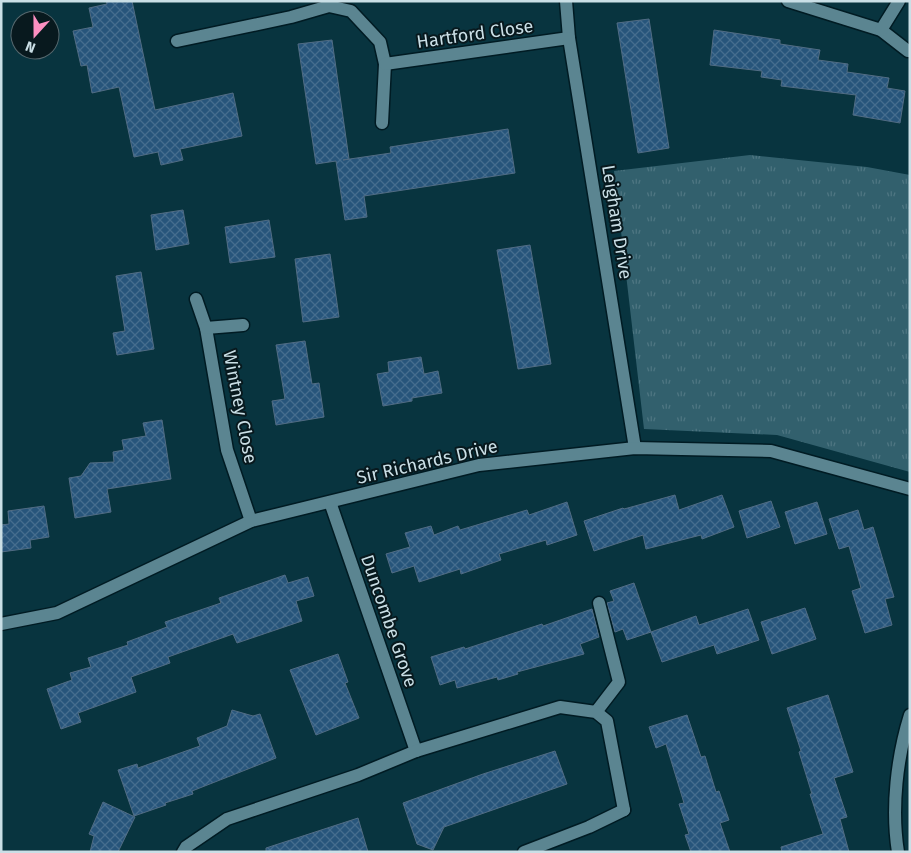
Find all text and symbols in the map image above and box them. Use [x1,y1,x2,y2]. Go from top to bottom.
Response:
north arrow [10,10,60,60]
street label: Hartford Close [415,15,535,53]
text: N [23,37,38,56]
street label: Leigham Drive [597,163,637,281]
street label: Wintney Close [218,349,262,465]
street label: Sir Richards Drive [354,435,500,489]
street label: Duncombe Grove [356,552,422,690]

